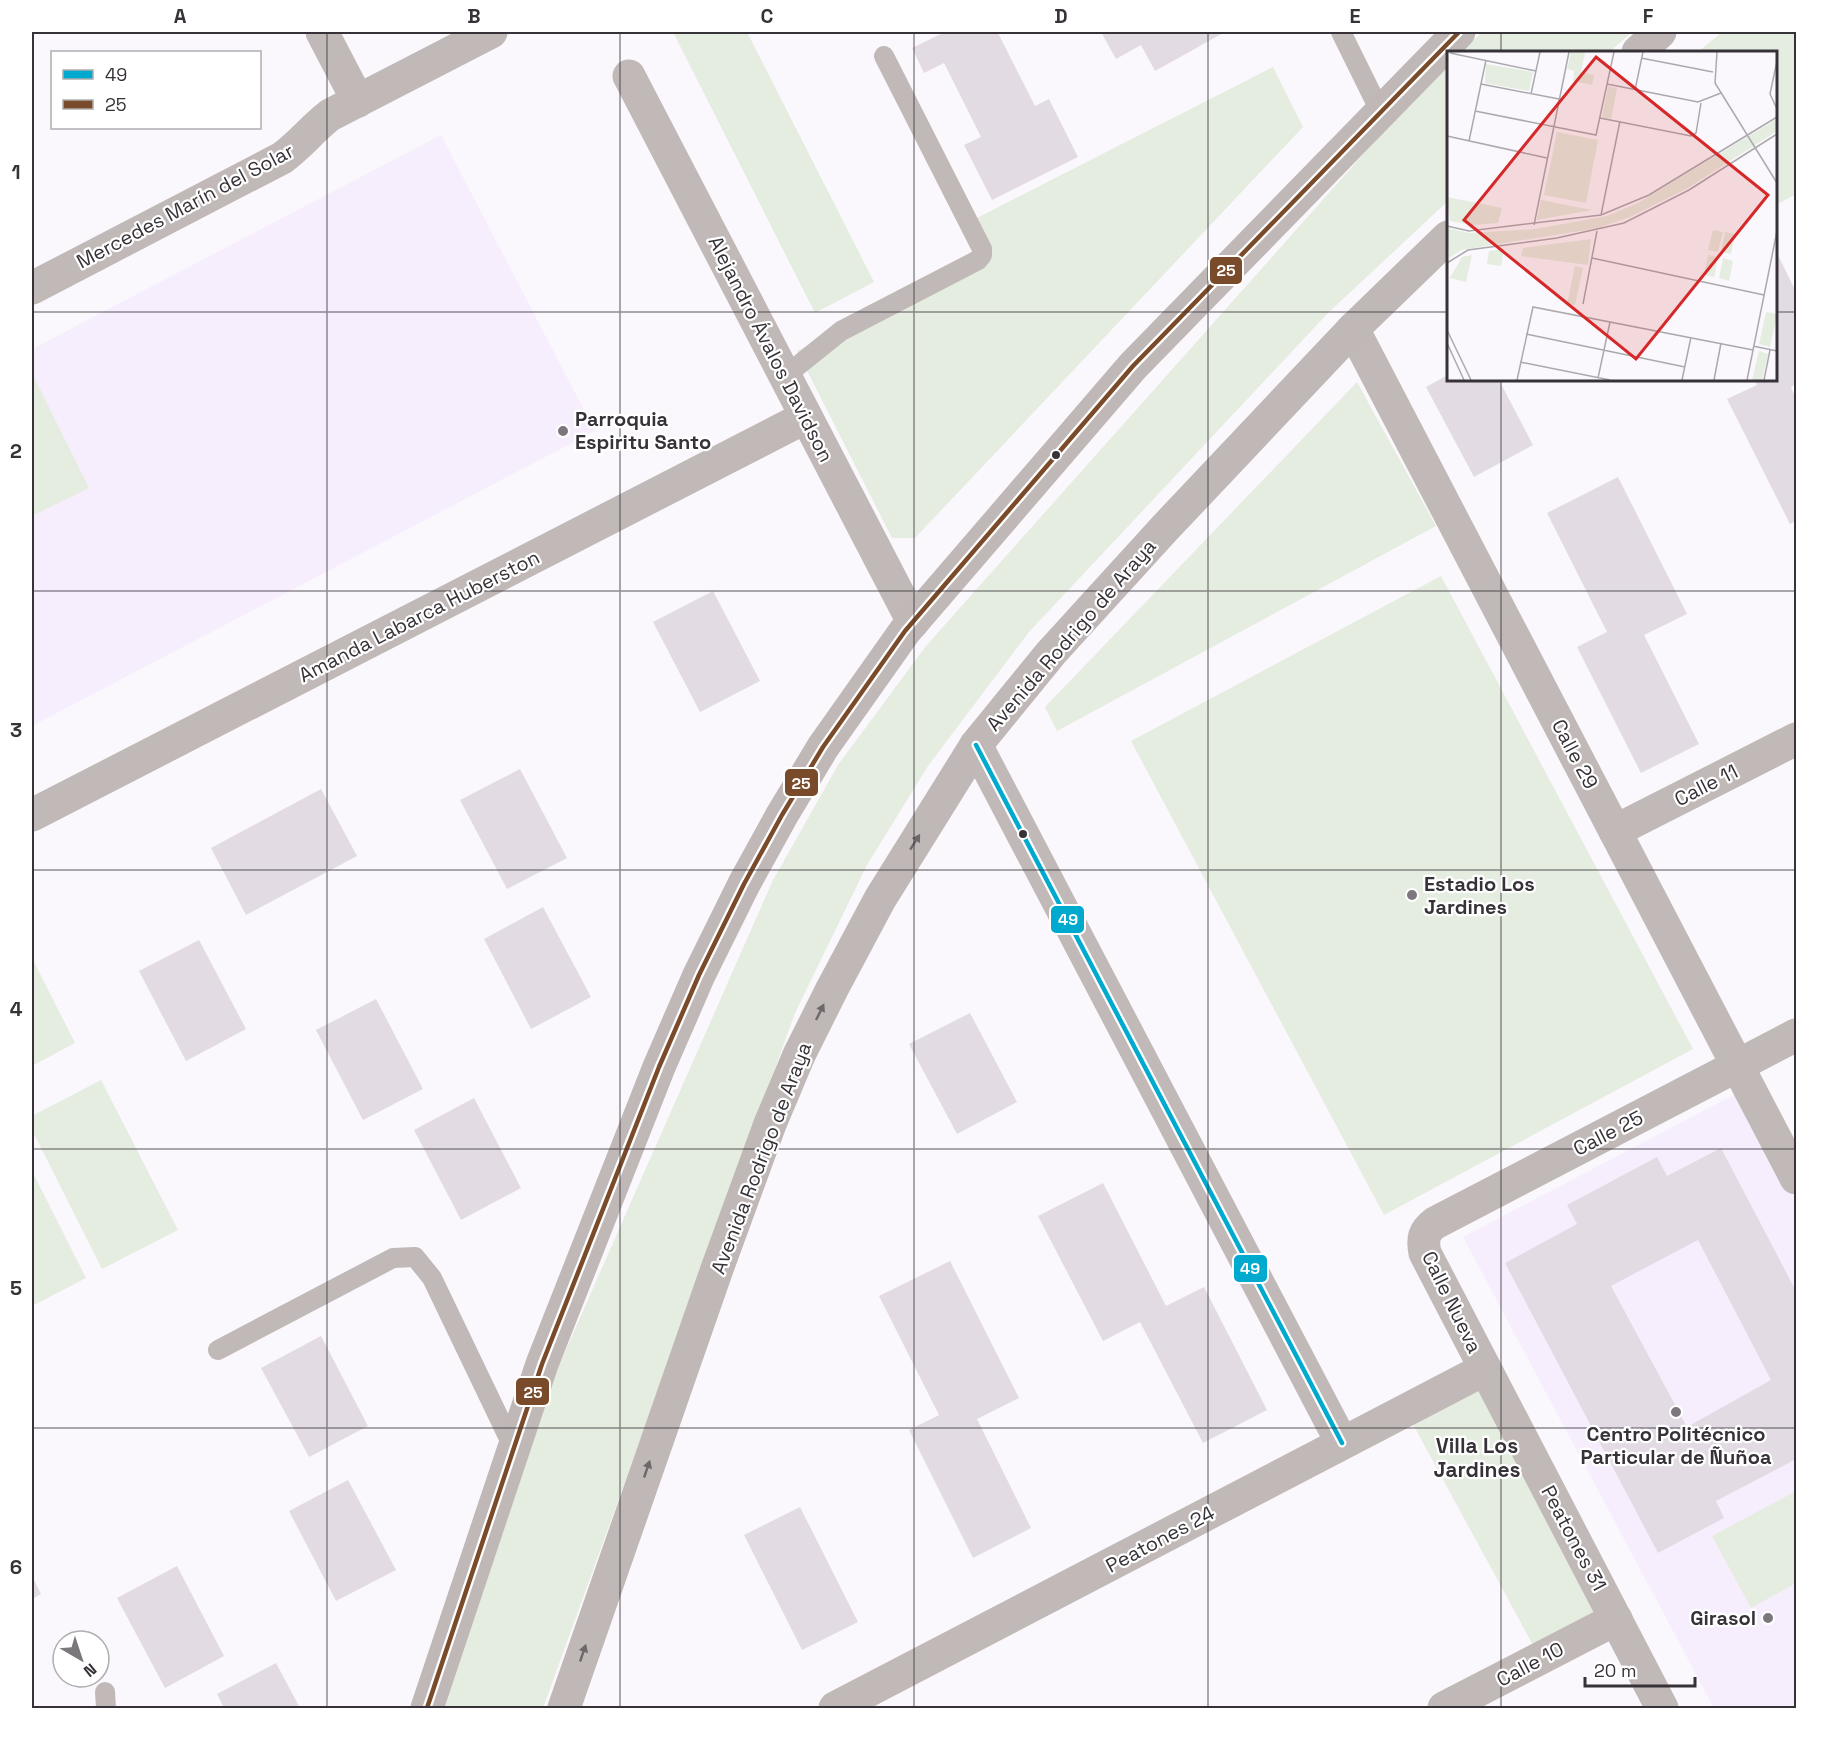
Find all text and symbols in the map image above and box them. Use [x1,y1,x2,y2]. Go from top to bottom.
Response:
text: A [174,3,187,29]
text: B [467,3,481,29]
text: C [761,3,774,29]
text: D [1054,3,1068,29]
text: E [1349,3,1361,29]
text: F [1643,3,1654,29]
legend [51,51,261,129]
inset map [1447,51,1777,381]
text: 49 [105,63,127,86]
text: 25 [105,93,127,116]
street label: Mercedes Marín del Solar [72,138,298,274]
text: 1 [11,159,21,185]
street label: Alejandro Ávalos Davidson [703,232,839,466]
line badge: 25 [1209,256,1243,285]
text: 25 [1216,260,1236,281]
place label: Parroquia Espiritu Santo [575,406,711,455]
marker: Parroquia Espiritu Santo [556,424,570,438]
text: 2 [10,438,22,464]
unlabelled marker [1050,449,1062,461]
street label: Avenida Rodrigo de Araya [980,534,1162,736]
street label: Amanda Labarca Huberston [294,544,544,688]
street label: Calle 29 [1546,715,1604,793]
text: 3 [10,717,22,743]
street label: Calle 11 [1670,758,1742,812]
line badge: 25 [784,768,819,797]
text: 25 [791,773,811,794]
unlabelled marker [1017,828,1029,840]
one-way arrow [910,834,921,850]
place label: Estadio Los Jardines [1424,871,1535,920]
marker: Estadio Los Jardines [1405,888,1419,902]
line badge: 49 [1050,905,1085,934]
text: 49 [1058,909,1078,930]
text: 4 [10,996,23,1022]
one-way arrow [816,1004,825,1021]
street label: Avenida Rodrigo de Araya [705,1038,817,1278]
street label: Calle 25 [1569,1104,1647,1162]
street label: Calle Nueva [1416,1247,1488,1357]
line badge: 49 [1233,1254,1268,1283]
text: 49 [1240,1258,1260,1279]
text: 5 [10,1275,22,1301]
line badge: 25 [515,1377,550,1406]
text: 25 [523,1382,543,1403]
marker: Centro Politécnico Particular de Ñuñoa [1669,1405,1683,1419]
place label: Centro Politécnico Particular de Ñuñoa [1581,1421,1772,1470]
district label: Villa Los Jardines [1433,1432,1521,1483]
one-way arrow [643,1460,653,1478]
street label: Peatones 31 [1535,1481,1613,1595]
street label: Peatones 24 [1101,1500,1219,1578]
text: 6 [10,1554,22,1580]
place label: Girasol [1690,1605,1756,1631]
marker: Girasol [1761,1611,1775,1625]
north arrow [51,1629,111,1689]
street label: Calle 10 [1492,1636,1568,1692]
one-way arrow [579,1644,589,1662]
scale bar [1585,1650,1694,1688]
text: N [79,1659,101,1682]
text: 20 m [1594,1659,1637,1682]

